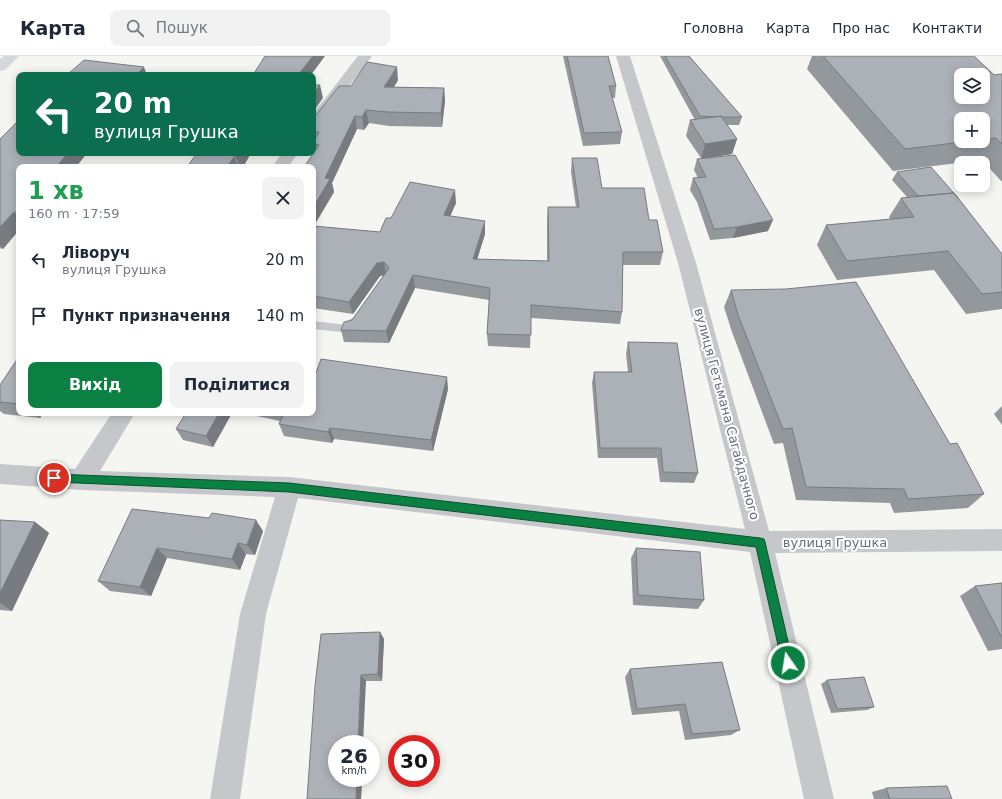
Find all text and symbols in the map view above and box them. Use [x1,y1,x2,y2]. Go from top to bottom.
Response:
search box [110,10,390,46]
text: Карта [20,17,86,39]
icon: search [124,17,146,39]
text: Пошук [156,19,208,37]
text: Головна [683,20,744,36]
text: Карта [766,20,810,36]
text: Про нас [832,20,890,36]
text: Контакти [912,20,982,36]
map controls [954,68,990,192]
button: layers [954,68,990,104]
text: 20 m [94,87,172,120]
icon: left [28,88,80,140]
button: + [954,112,990,148]
text: вулиця Грушка [94,121,239,142]
button: − [954,156,990,192]
text: 1 хв [28,177,84,205]
button: close [262,177,304,219]
text: 160 m · 17:59 [28,206,119,221]
text: Ліворуч [62,244,130,262]
icon: left [28,249,50,271]
text: 20 m [266,251,304,269]
text: вулиця Грушка [62,262,167,277]
icon: arrive [28,305,50,327]
street label: вулиця Гетьмана Сагайдачного [691,306,763,522]
text: Пункт призначення [62,307,230,325]
text: 140 m [256,307,304,325]
button: Вихід [28,362,162,408]
button: Поділитися [170,362,304,408]
pin [37,461,71,495]
icon: arrive [43,467,65,489]
street label: вулиця Грушка [783,535,887,550]
position arrow [767,642,809,684]
speed limit sign: 30 [388,735,440,787]
text: 26 [340,744,368,768]
text: km/h [341,765,367,776]

